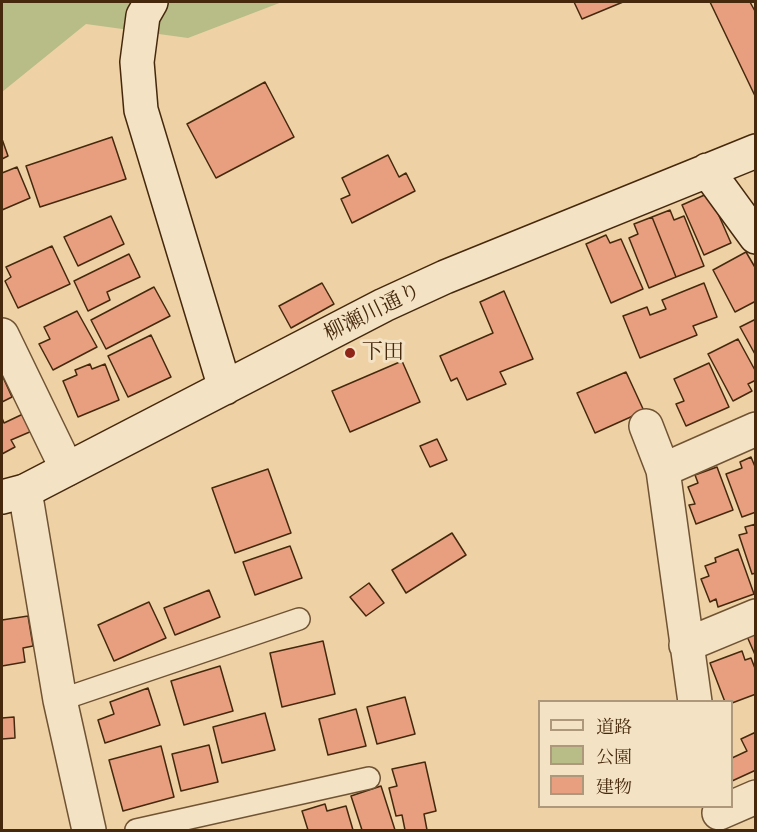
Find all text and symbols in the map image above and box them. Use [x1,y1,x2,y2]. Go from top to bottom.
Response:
street label: 柳瀬川通り [320,279,426,347]
place label: 下田 [362,340,404,366]
marker: 下田 [343,346,357,360]
legend [538,700,733,808]
text: 道路 [596,716,632,738]
text: 公園 [596,746,632,768]
text: 建物 [596,776,632,798]

